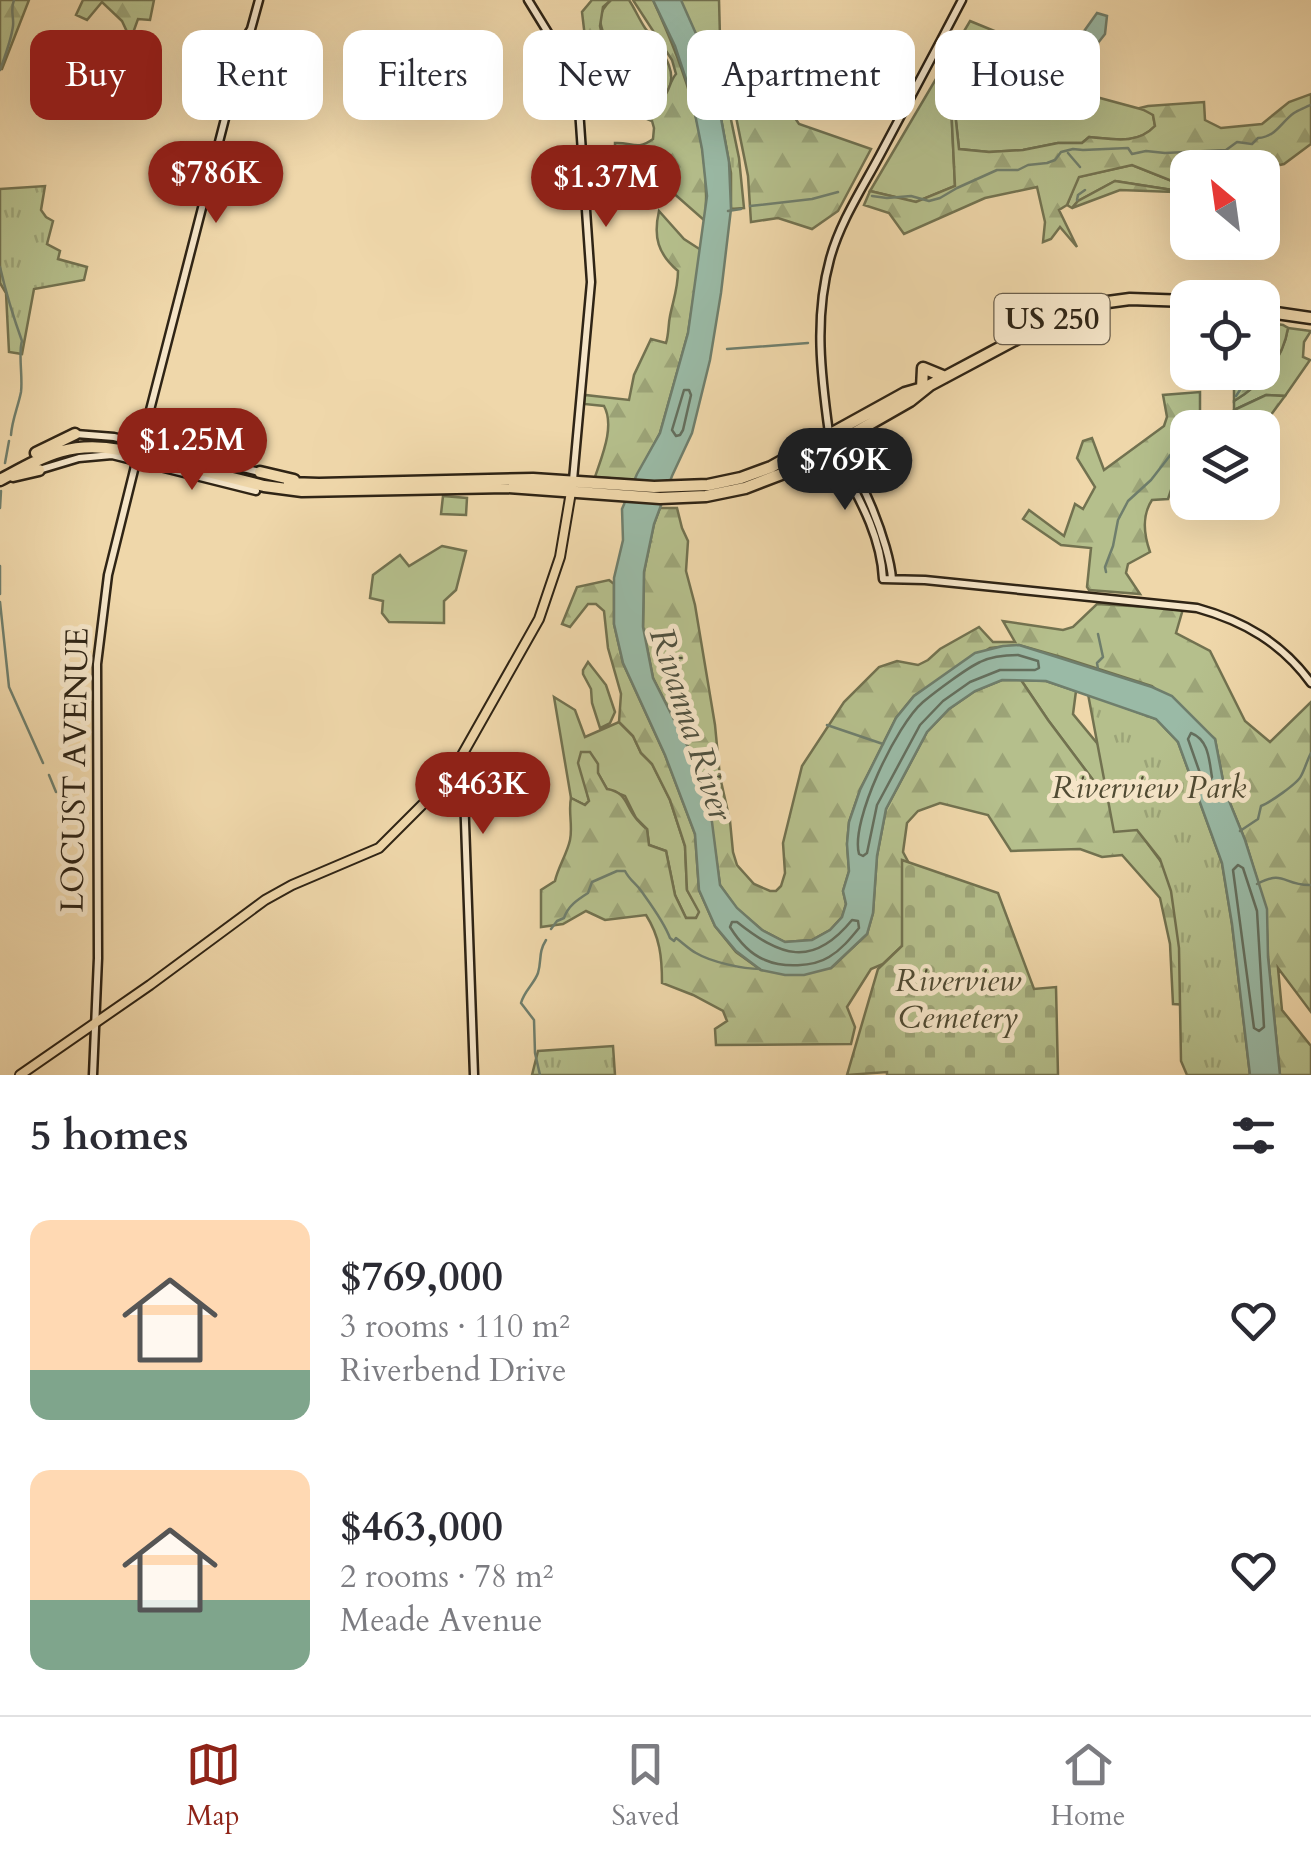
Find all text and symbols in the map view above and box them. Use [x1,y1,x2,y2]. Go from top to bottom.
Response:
chip: Buy [30,30,162,120]
chip: Rent [182,30,323,120]
chip: Filters [343,30,503,120]
chip: New [523,30,667,120]
chip: Apartment [687,30,915,120]
chip: House [935,30,1100,120]
pin: $786K [146,141,286,226]
pin: $1.37M [525,145,687,230]
north arrow [1170,150,1280,260]
map controls [1170,150,1280,520]
text: $786K [170,151,262,195]
text: $1.37M [553,155,659,199]
button: locate [1170,280,1280,390]
road number: US 250 [994,294,1110,344]
pin: $1.25M [111,408,273,493]
button: layers [1170,410,1280,520]
text: $1.25M [139,418,245,462]
pin: $769K [775,428,915,513]
text: $769K [799,438,891,482]
water label: Rivanna River [637,621,745,828]
street label: LOCUST AVENUE [51,627,99,913]
pin: $463K [413,752,553,837]
text: $463K [437,762,529,806]
park label: Riverview Park [1052,766,1247,810]
park label: Riverview Cemetery [895,959,1022,1040]
text: 5 homes [30,1107,188,1164]
icon: filters [1226,1108,1281,1163]
text: $769,000 [340,1248,503,1305]
icon: home [110,1260,230,1380]
icon: heart [1226,1293,1281,1348]
text: 3 rooms · 110 m² [340,1305,570,1349]
text: Riverbend Drive [340,1349,566,1393]
text: $463,000 [340,1498,503,1555]
icon: home [110,1510,230,1630]
icon: heart [1226,1543,1281,1598]
text: 2 rooms · 78 m² [340,1555,553,1599]
text: Meade Avenue [340,1599,542,1643]
tab: Map [186,1737,241,1835]
tab: Saved [612,1737,679,1835]
tab: Home [1051,1737,1125,1835]

